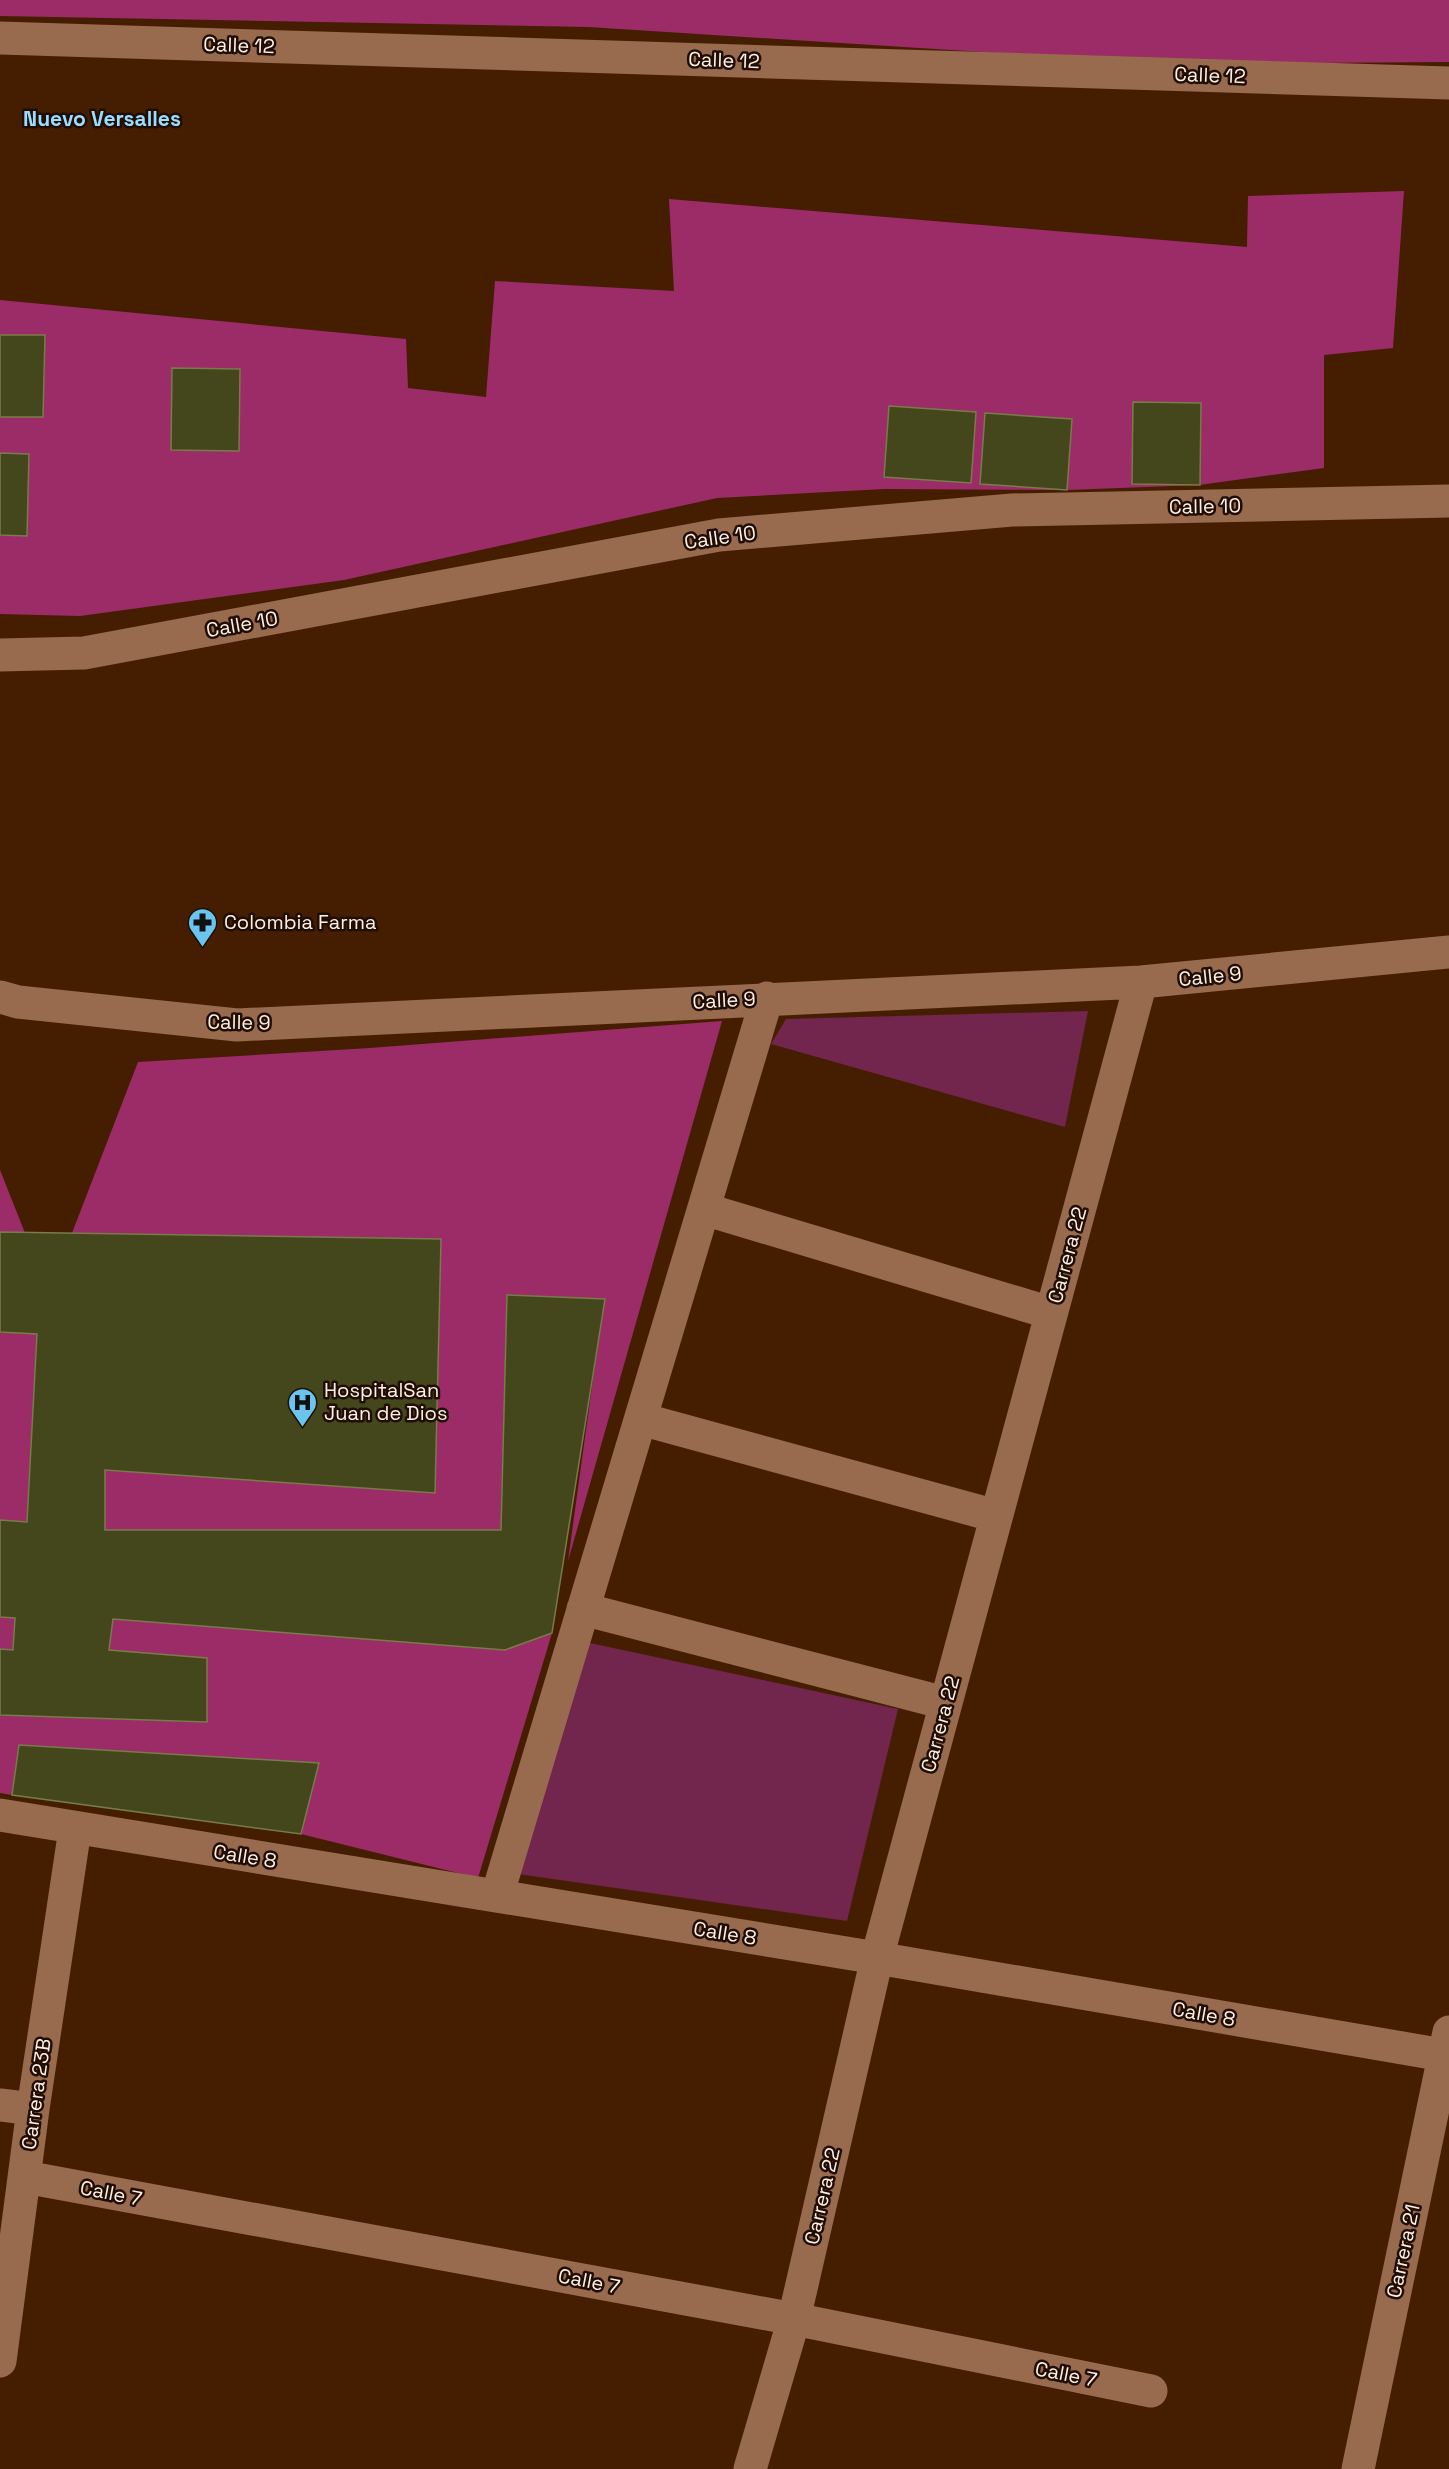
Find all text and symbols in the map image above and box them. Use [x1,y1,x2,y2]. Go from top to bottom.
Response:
street label: Calle 12 [203,31,275,59]
street label: Calle 12 [688,46,760,74]
street label: Calle 12 [1174,61,1246,89]
district label: Nuevo Versalles [23,105,181,132]
street label: Calle 10 [1169,492,1241,520]
street label: Calle 10 [682,519,758,555]
street label: Calle 10 [204,605,280,643]
pharmacy icon: Colombia Farma [187,906,219,948]
place label: Colombia Farma [224,909,376,935]
street label: Calle 9 [1177,960,1243,992]
street label: Calle 9 [692,985,756,1015]
street label: Calle 9 [207,1008,271,1036]
street label: Carrera 22 [1042,1204,1092,1306]
place label: HospitalSan Juan de Dios [324,1377,447,1426]
hospital icon: HospitalSan Juan de Dios [287,1386,319,1428]
street label: Carrera 22 [915,1673,965,1775]
street label: Calle 8 [212,1838,278,1874]
street label: Calle 8 [692,1915,758,1951]
street label: Calle 8 [1170,1996,1238,2032]
street label: Carrera 23B [15,2037,57,2151]
street label: Carrera 22 [798,2145,846,2247]
street label: Calle 7 [78,2174,144,2212]
street label: Carrera 21 [1380,2202,1426,2300]
street label: Calle 7 [556,2262,622,2300]
street label: Calle 7 [1033,2355,1099,2393]

